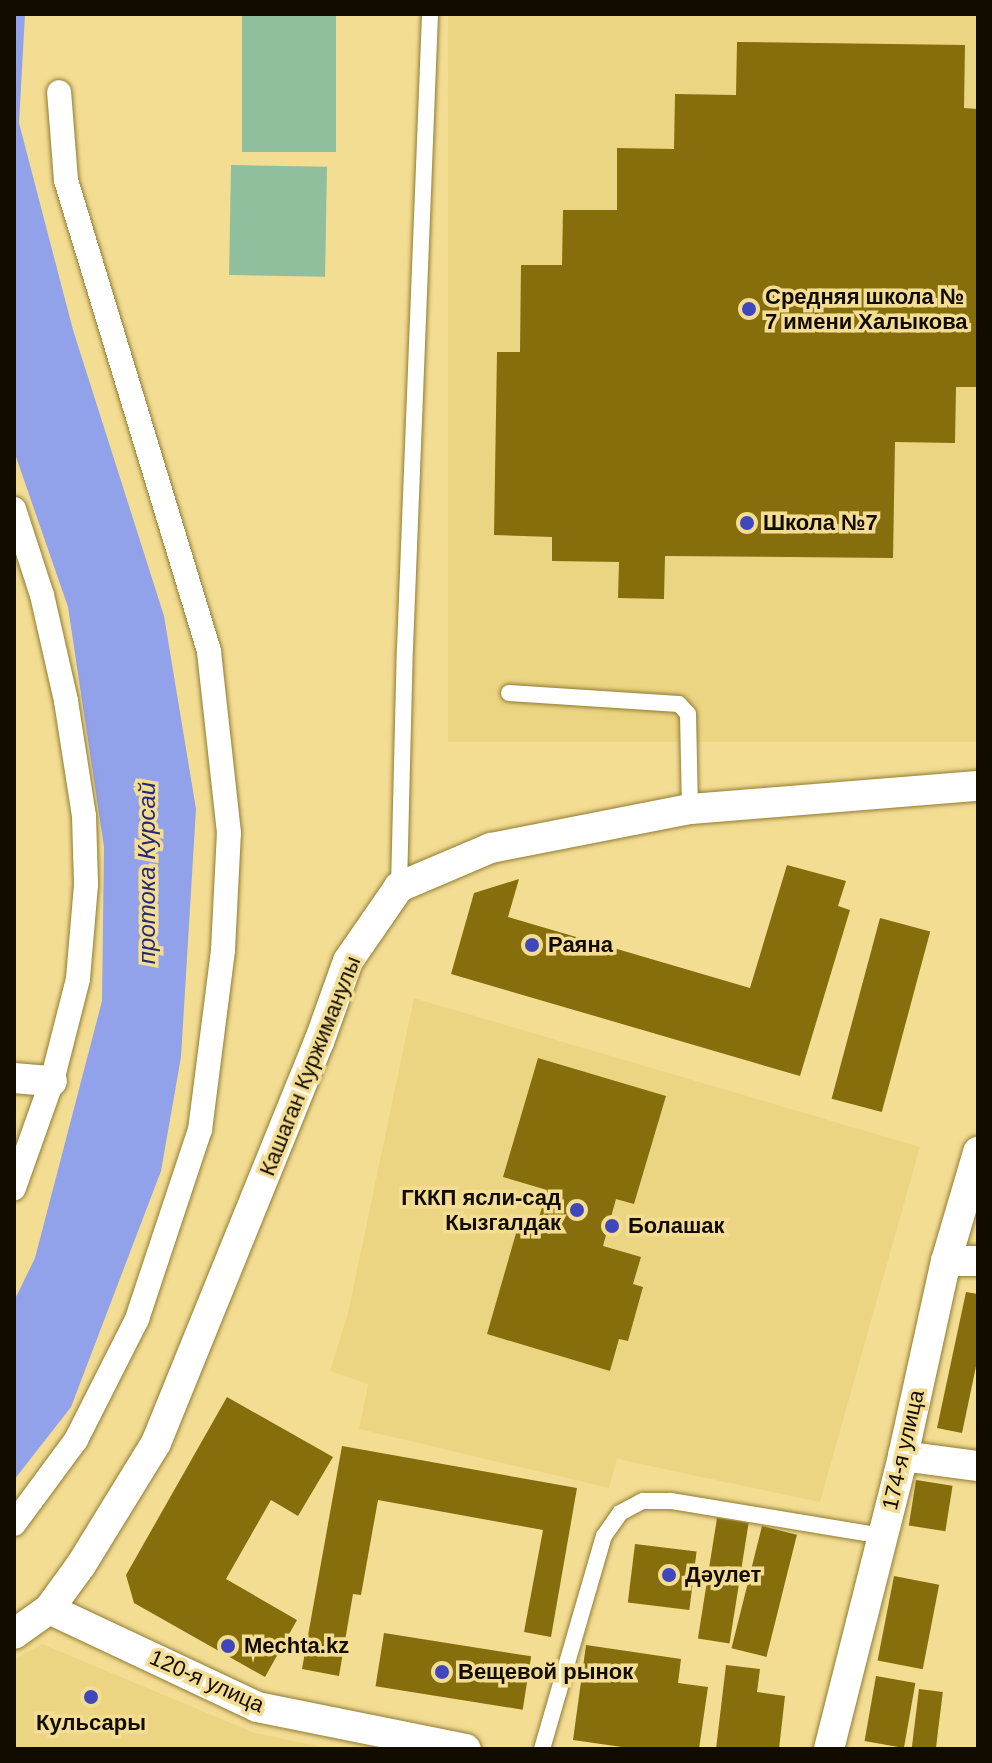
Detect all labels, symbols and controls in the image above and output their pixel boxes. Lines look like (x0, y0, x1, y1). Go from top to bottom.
place label: Средняя школа № 7 имени Халыкова (765, 283, 968, 334)
marker: Средняя школа № 7 имени Халыкова (740, 300, 758, 318)
place label: Школа №7 (763, 510, 878, 536)
marker: Школа №7 (738, 514, 756, 532)
water label: протока Курсай (133, 782, 161, 964)
place label: Раяна (548, 932, 613, 958)
marker: Раяна (523, 936, 541, 954)
street label: Кашаган Куржиманулы (254, 952, 366, 1180)
place label: ГККП ясли-сад Кызгалдак (401, 1184, 561, 1236)
marker: ГККП ясли-сад Кызгалдак (568, 1201, 586, 1219)
place label: Болашак (628, 1213, 724, 1239)
marker: Болашак (603, 1217, 621, 1235)
street label: 174-я улица (876, 1387, 930, 1513)
place label: Дәулет (685, 1562, 761, 1588)
marker: Дәулет (660, 1566, 678, 1584)
place label: Mechta.kz (244, 1633, 349, 1659)
marker: Mechta.kz (219, 1637, 237, 1655)
street label: 120-я улица (146, 1644, 268, 1718)
place label: Вещевой рынок (458, 1659, 633, 1685)
marker: Вещевой рынок (433, 1663, 451, 1681)
marker: Кульсары (82, 1688, 100, 1706)
place label: Кульсары (36, 1710, 146, 1736)

